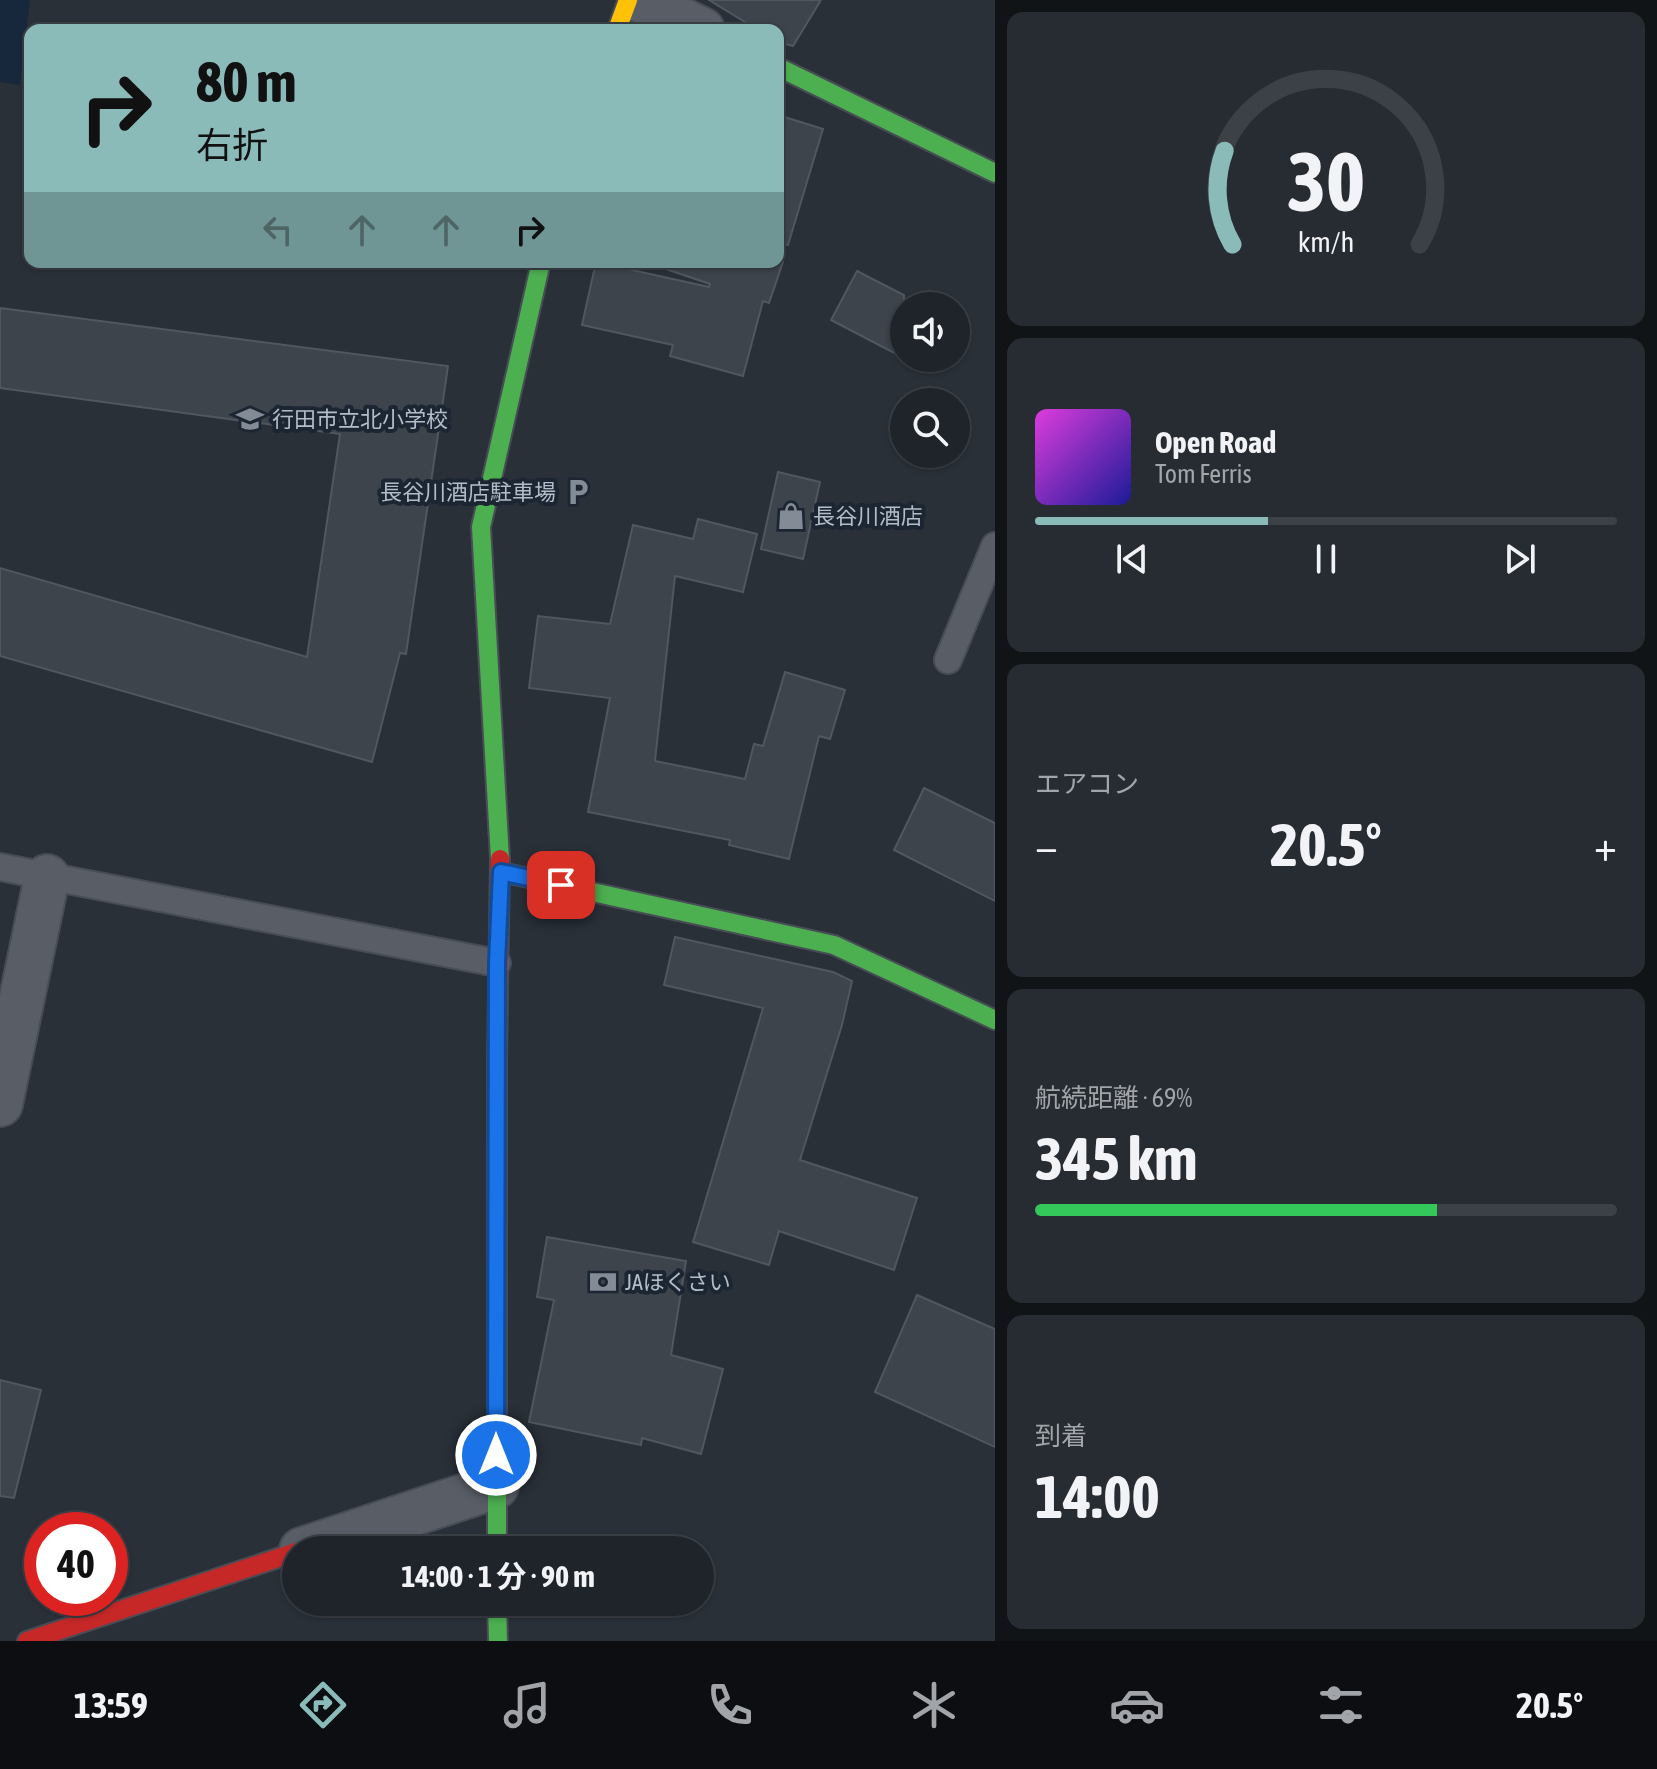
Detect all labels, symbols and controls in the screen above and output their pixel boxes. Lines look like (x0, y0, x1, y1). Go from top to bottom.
text: 80 m (196, 50, 297, 114)
icon: right (64, 56, 168, 160)
text: 右折 (196, 124, 268, 166)
text: 30 (1287, 132, 1365, 228)
icon: left (256, 208, 300, 252)
icon: ahead (340, 208, 384, 252)
icon: ahead (424, 208, 468, 252)
icon: right (508, 208, 552, 252)
text: km/h (1298, 225, 1354, 258)
map controls (890, 292, 970, 468)
button: sound (890, 292, 970, 372)
button: search (890, 388, 970, 468)
school or university icon: 行田市立北小学校 (235, 404, 265, 434)
place label: 行田市立北小学校 (272, 406, 448, 432)
text: Open Road (1155, 425, 1276, 459)
text: Tom Ferris (1155, 459, 1252, 489)
parking icon: 長谷川酒店駐車場 (563, 477, 593, 507)
place label: 長谷川酒店駐車場 (380, 479, 556, 505)
shop icon: 長谷川酒店 (776, 501, 806, 531)
place label: 長谷川酒店 (813, 503, 923, 529)
icon: previous (1110, 537, 1154, 581)
icon: pause (1304, 537, 1348, 581)
icon: next (1498, 537, 1542, 581)
text: エアコン (1035, 769, 1139, 799)
text: 20.5° (1270, 810, 1382, 879)
text: − (1035, 820, 1058, 870)
text: + (1594, 820, 1617, 870)
pin (527, 851, 595, 919)
icon: arrive (539, 863, 583, 907)
text: 航続距離 · 69% (1035, 1083, 1192, 1113)
text: 345 km (1035, 1124, 1197, 1193)
bank icon: JAほくさい (588, 1267, 618, 1297)
place label: JAほくさい (625, 1269, 731, 1295)
position arrow (454, 1413, 538, 1497)
text: 到着 (1035, 1421, 1087, 1451)
text: 14:00 (1035, 1462, 1160, 1531)
speed limit sign: 40 (24, 1512, 128, 1616)
text: 14:00 · 1 分 · 90 m (401, 1559, 595, 1593)
icon: directions (295, 1677, 351, 1733)
icon: music (499, 1677, 555, 1733)
icon: phone (702, 1677, 758, 1733)
icon: climate (906, 1677, 962, 1733)
icon: car (1109, 1677, 1165, 1733)
icon: filters (1313, 1677, 1369, 1733)
text: 13:59 (74, 1684, 148, 1726)
text: 20.5° (1516, 1684, 1583, 1726)

